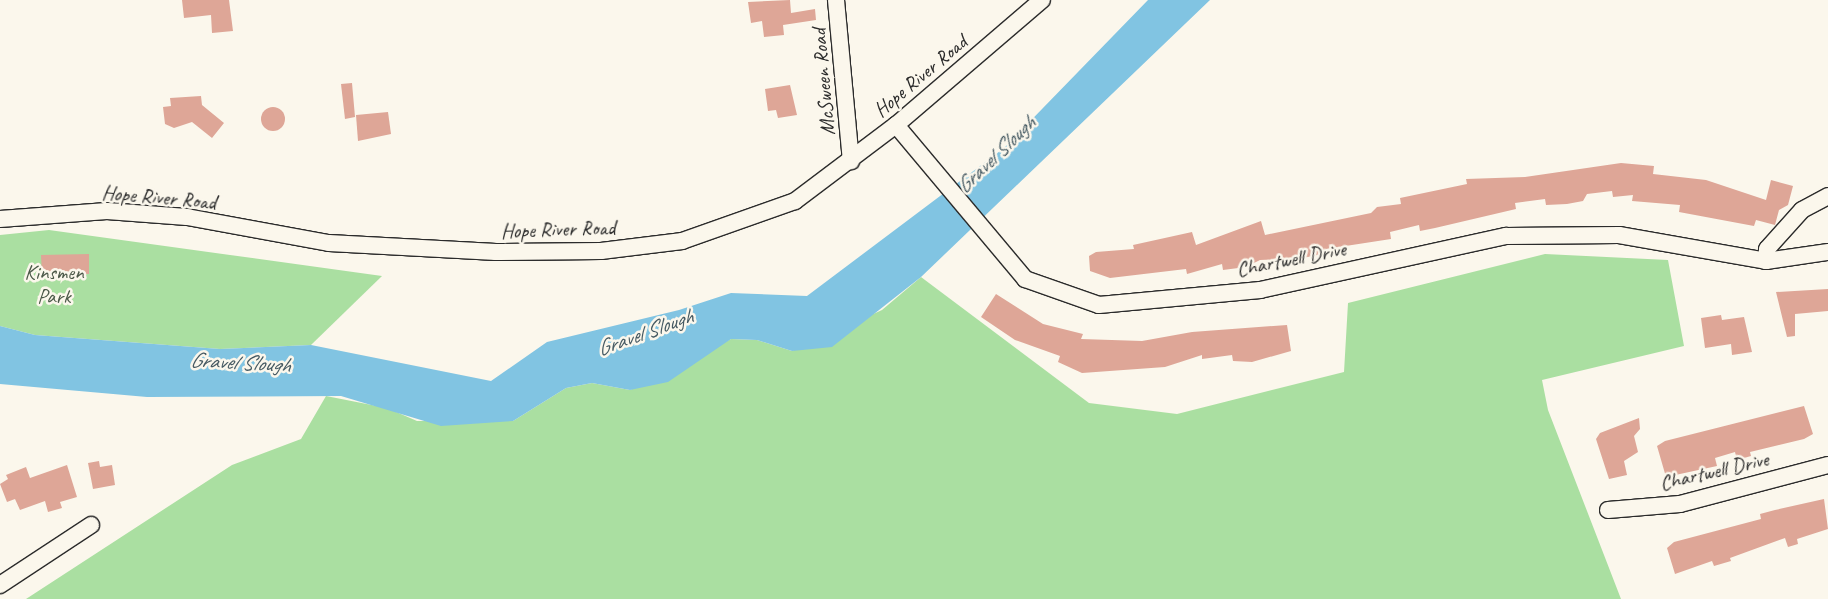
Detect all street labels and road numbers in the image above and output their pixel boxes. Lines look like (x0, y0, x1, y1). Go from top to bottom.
street label: McSween Road (806, 28, 840, 136)
street label: Hope River Road (867, 29, 973, 123)
street label: Hope River Road (100, 179, 218, 215)
street label: Hope River Road (500, 214, 616, 244)
street label: Chartwell Drive (1234, 236, 1348, 282)
street label: Chartwell Drive (1657, 446, 1771, 496)

